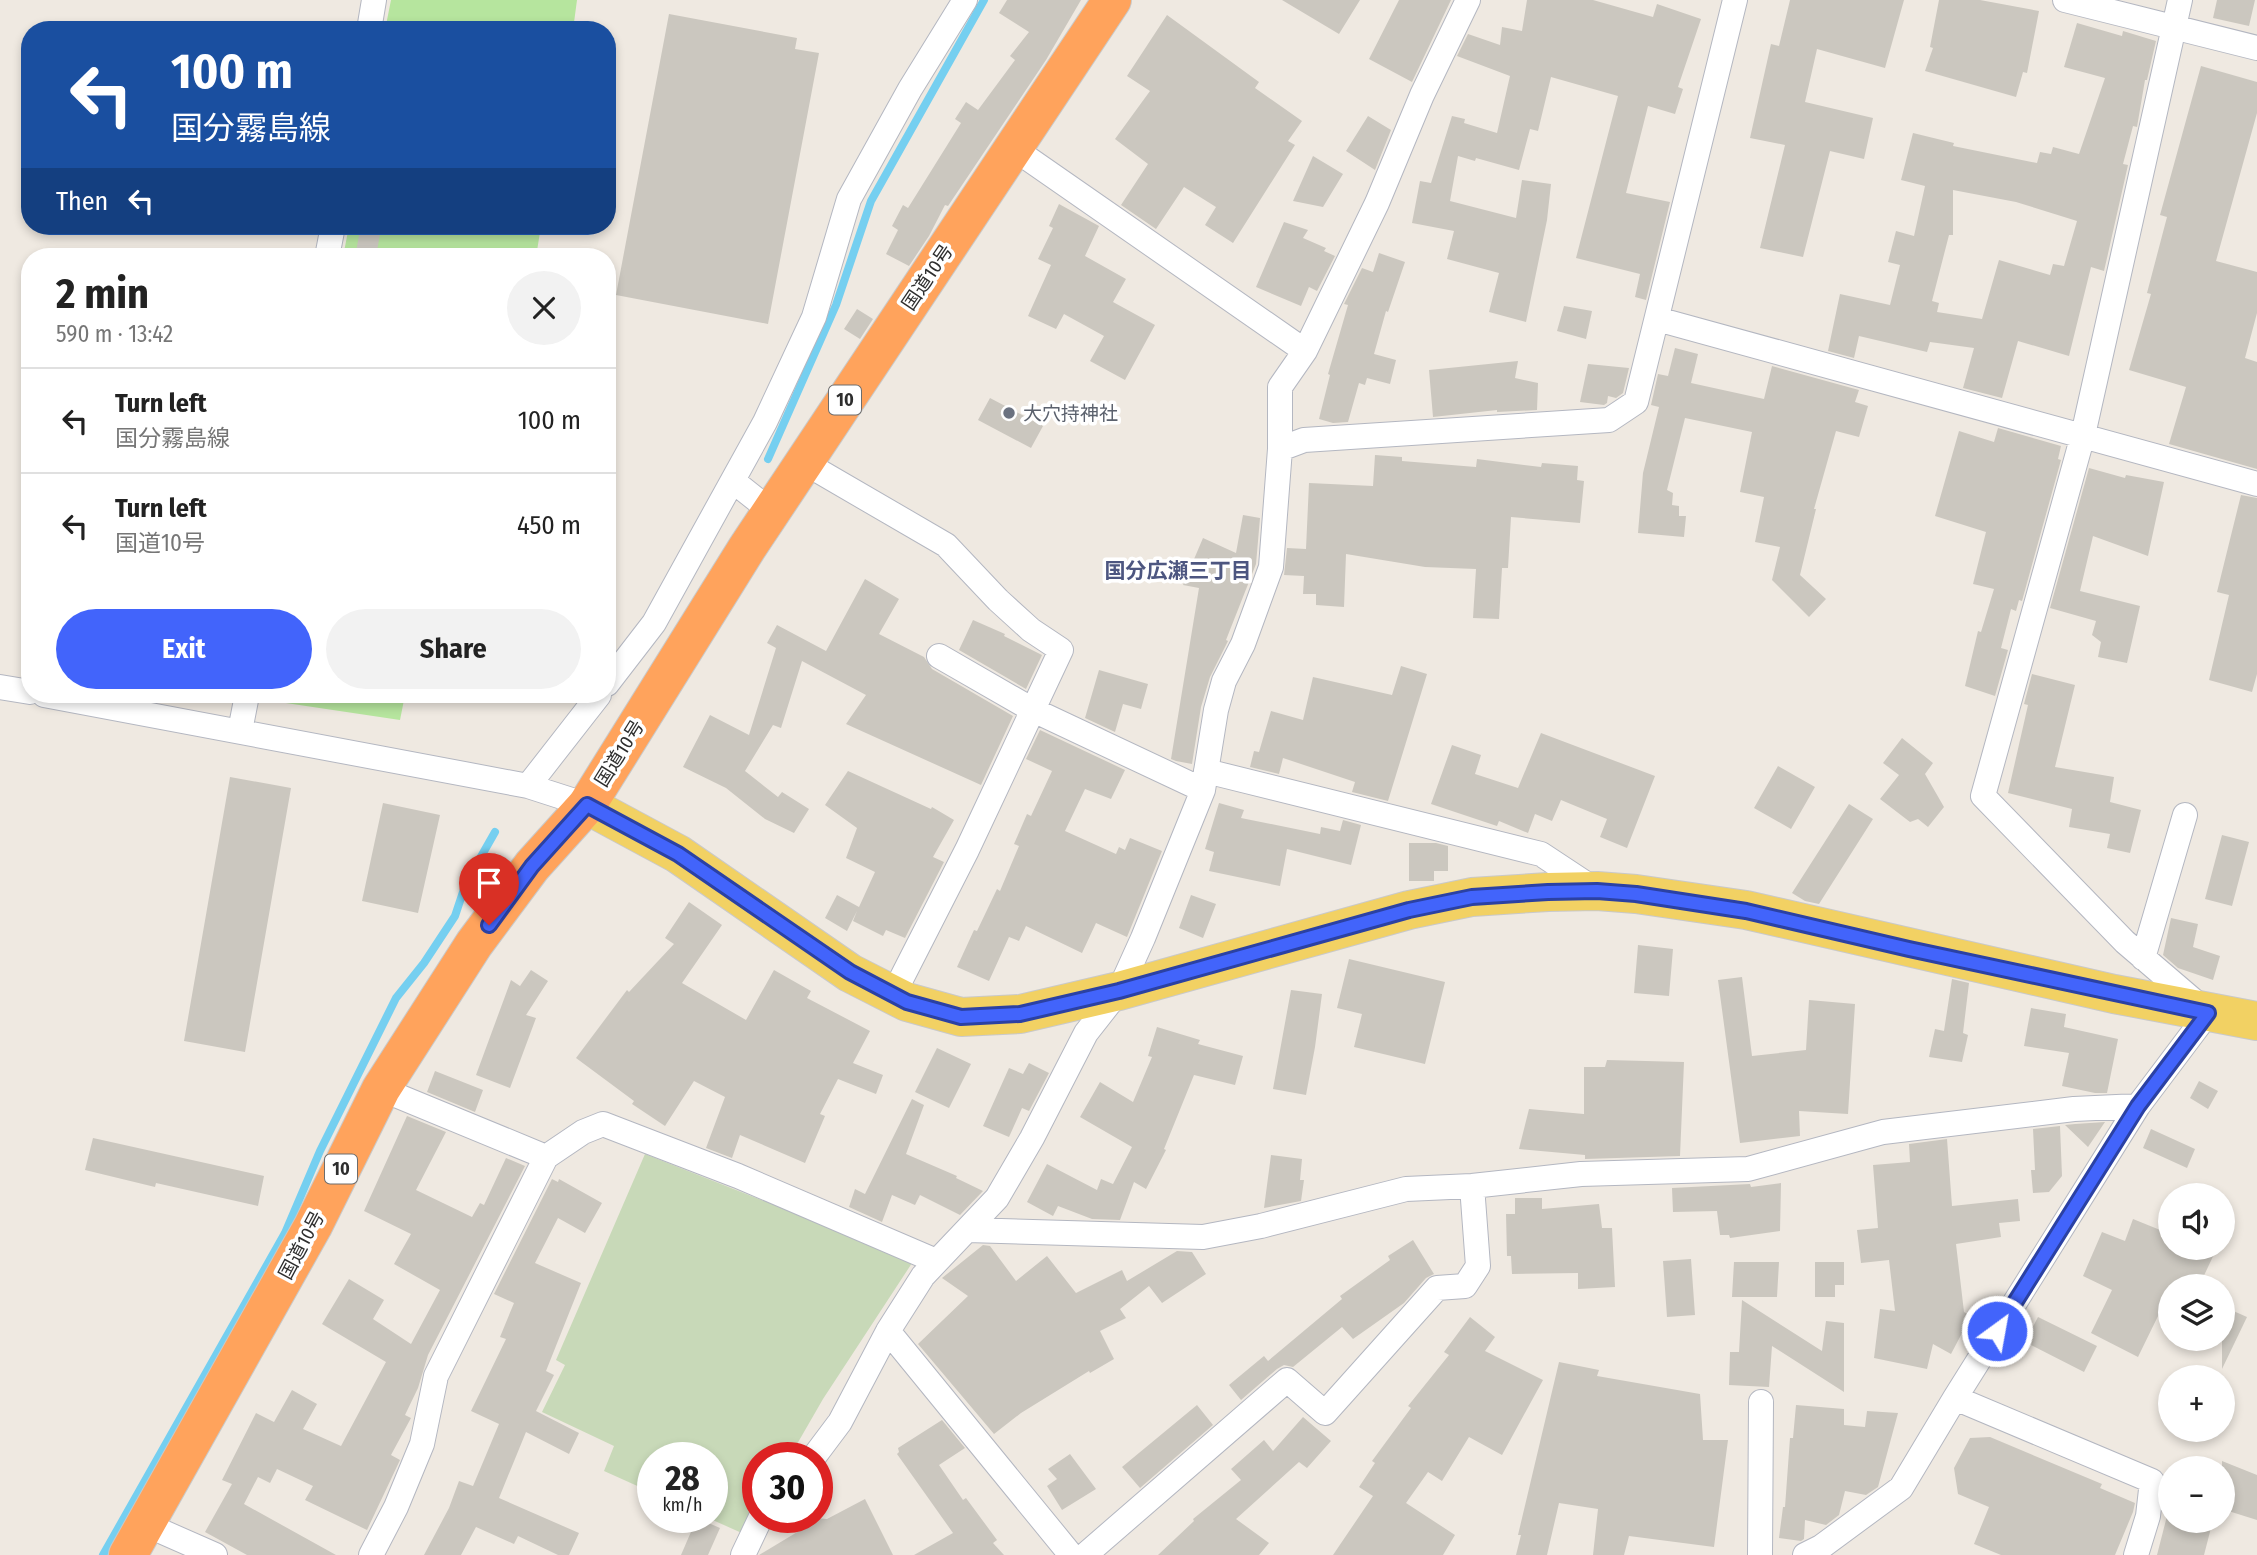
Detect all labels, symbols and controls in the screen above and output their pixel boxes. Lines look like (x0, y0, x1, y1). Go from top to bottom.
text: 100 m (171, 42, 293, 101)
icon: left (56, 49, 147, 140)
text: 国分霧島線 (171, 109, 331, 147)
icon: left (122, 182, 160, 220)
text: Then (56, 186, 108, 217)
street label: 国道10号 (897, 240, 958, 315)
text: 2 min (56, 269, 149, 319)
button: close (507, 271, 581, 345)
text: 590 m · 13:42 (56, 320, 173, 348)
road number: 10 (829, 386, 861, 414)
text: Turn left (115, 388, 207, 419)
icon: left (56, 402, 94, 440)
place label: 大穴持神社 (1023, 402, 1118, 425)
text: 100 m (518, 405, 581, 436)
marker: 大穴持神社 (1001, 405, 1017, 421)
text: 国分霧島線 (115, 424, 230, 452)
text: Turn left (115, 493, 207, 524)
icon: left (56, 507, 94, 545)
text: 450 m (517, 510, 581, 541)
text: 国道10号 (115, 529, 205, 557)
district label: 国分広瀬三丁目 (1105, 558, 1252, 584)
button: Exit (56, 609, 312, 689)
button: Share (326, 609, 581, 689)
street label: 国道10号 (590, 716, 649, 791)
pin (459, 853, 519, 925)
icon: arrive (470, 864, 508, 902)
road number: 10 (325, 1154, 357, 1184)
map controls (2158, 1183, 2235, 1533)
button: sound (2158, 1183, 2235, 1260)
street label: 国道10号 (274, 1207, 329, 1283)
button: layers (2158, 1274, 2235, 1351)
position arrow (1960, 1294, 2034, 1368)
button: + (2158, 1365, 2235, 1442)
speed limit sign: 30 (742, 1442, 833, 1533)
button: − (2158, 1456, 2235, 1533)
text: 28 (665, 1457, 700, 1499)
text: km/h (662, 1494, 703, 1516)

